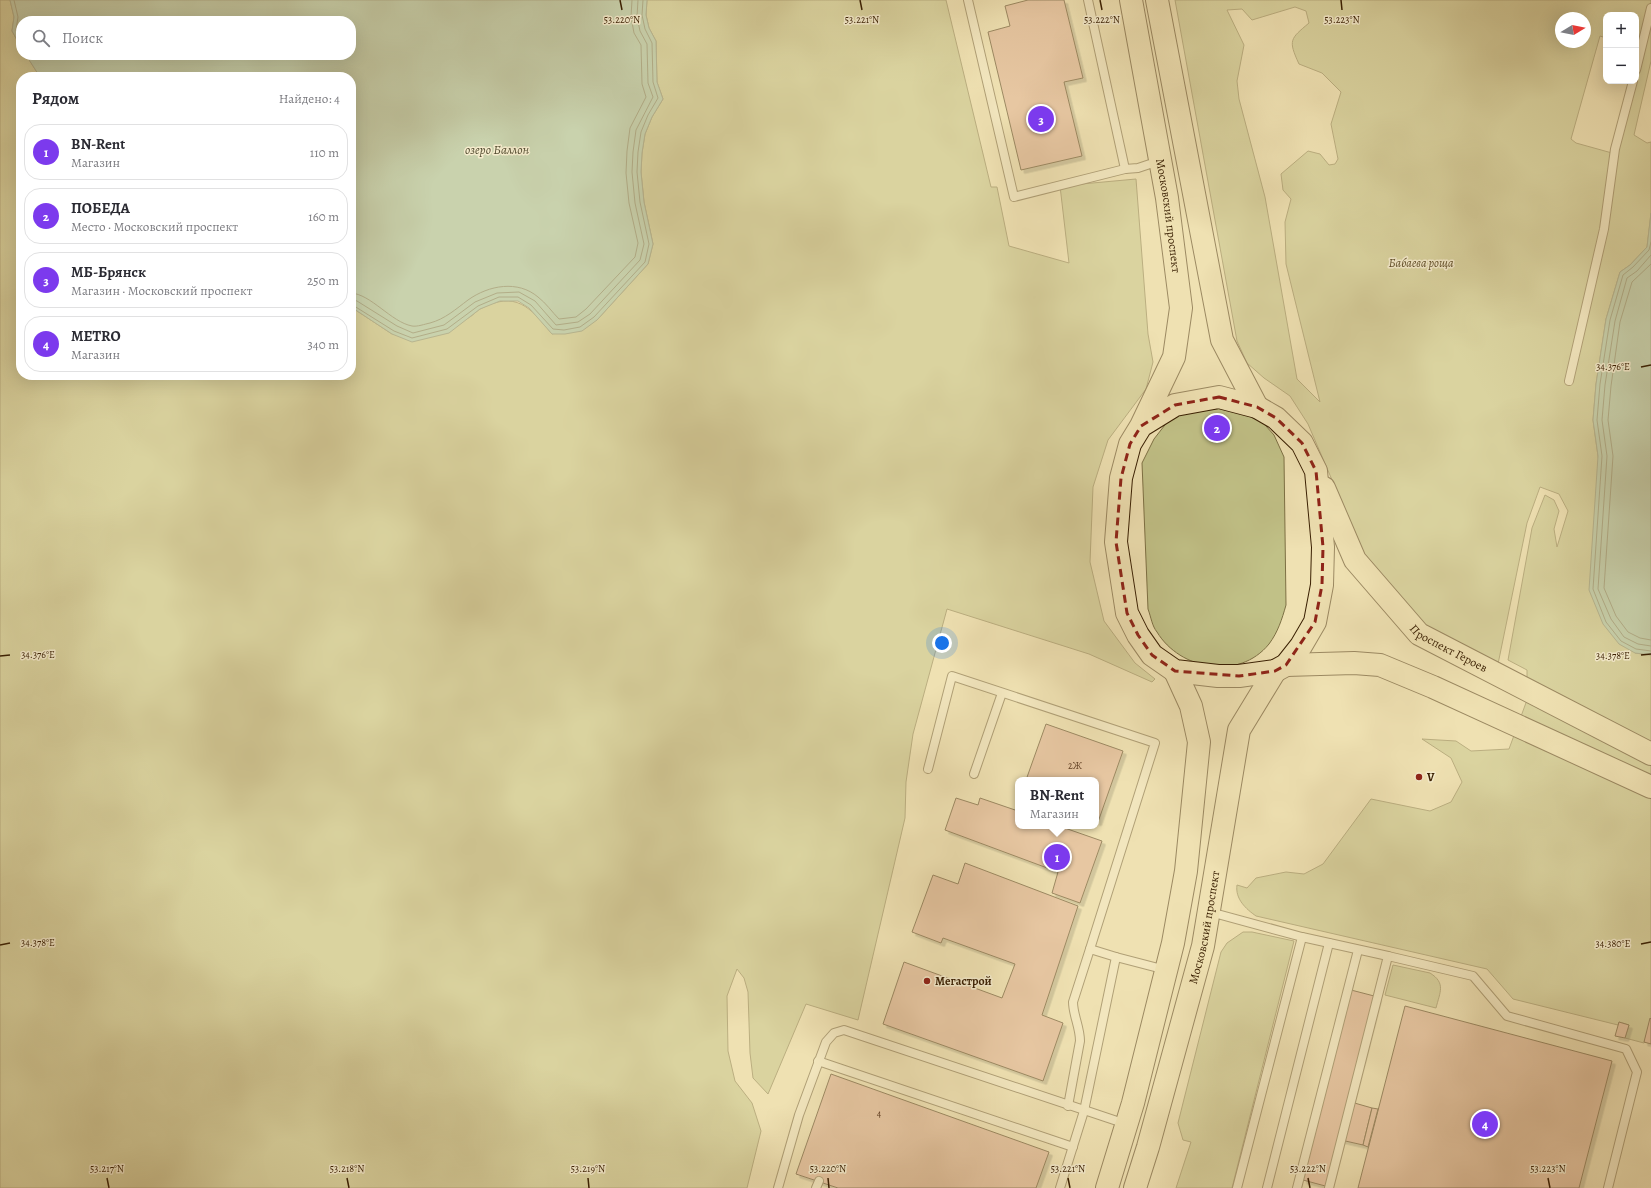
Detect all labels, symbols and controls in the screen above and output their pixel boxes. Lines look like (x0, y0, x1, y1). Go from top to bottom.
north arrow (1555, 12, 1591, 48)
map controls (1603, 12, 1639, 84)
button: + (1603, 12, 1639, 48)
text: 53.220°N (604, 13, 640, 26)
text: 53.221°N (845, 13, 879, 26)
text: 53.222°N (1084, 13, 1120, 26)
text: 53.223°N (1324, 13, 1360, 26)
search box (16, 16, 356, 60)
icon: search (30, 27, 52, 49)
text: Поиск (62, 28, 103, 48)
button: − (1603, 48, 1639, 84)
text: Рядом (32, 87, 79, 110)
text: Найдено: 4 (279, 90, 340, 107)
pin: 3 (1028, 104, 1054, 134)
text: BN-Rent (71, 134, 125, 154)
water label: озеро Баллон (465, 141, 529, 158)
text: 1 (44, 144, 48, 161)
text: 110 m (310, 144, 339, 161)
text: Магазин (71, 154, 120, 171)
street label: Московский проспект (1152, 157, 1185, 274)
text: ПОБЕДА (71, 198, 130, 218)
text: 2 (43, 208, 49, 225)
text: 160 m (308, 208, 339, 225)
text: Место · Московский проспект (71, 218, 238, 235)
park label: Бабаева роща (1388, 255, 1454, 271)
text: МБ-Брянск (71, 262, 146, 282)
text: 3 (43, 272, 49, 289)
text: 250 m (307, 272, 339, 289)
text: Магазин · Московский проспект (71, 282, 252, 299)
text: METRO (71, 326, 121, 346)
text: 4 (43, 336, 49, 353)
text: 340 m (307, 336, 339, 353)
text: Магазин (71, 346, 120, 363)
text: 34.376°E (1596, 360, 1630, 373)
pin: 2 (1204, 413, 1230, 443)
street label: Проспект Героев (1406, 621, 1490, 676)
your location (932, 633, 952, 653)
text: 34.376°E (21, 648, 55, 661)
text: 34.378°E (1596, 649, 1630, 662)
house number: 2Ж (1068, 759, 1083, 772)
place label: V (1426, 769, 1435, 785)
marker: V (1414, 772, 1424, 782)
popup (1015, 777, 1099, 829)
text: BN-Rent (1030, 785, 1084, 805)
text: Магазин (1030, 805, 1079, 822)
pin: 1 (1044, 842, 1070, 872)
street label: Московский проспект (1185, 869, 1224, 986)
text: 34.378°E (21, 936, 55, 949)
text: 34.380°E (1595, 937, 1631, 950)
place label: Мегастрой (935, 973, 992, 989)
marker: Мегастрой (922, 976, 932, 986)
house number: 4 (877, 1107, 882, 1120)
pin: 4 (1472, 1109, 1498, 1139)
text: 53.217°N (90, 1162, 124, 1175)
text: 53.218°N (330, 1162, 364, 1175)
text: 53.219°N (571, 1162, 605, 1175)
text: 53.220°N (810, 1162, 846, 1175)
text: 53.221°N (1051, 1162, 1085, 1175)
text: 53.222°N (1290, 1162, 1326, 1175)
text: 53.223°N (1530, 1162, 1566, 1175)

